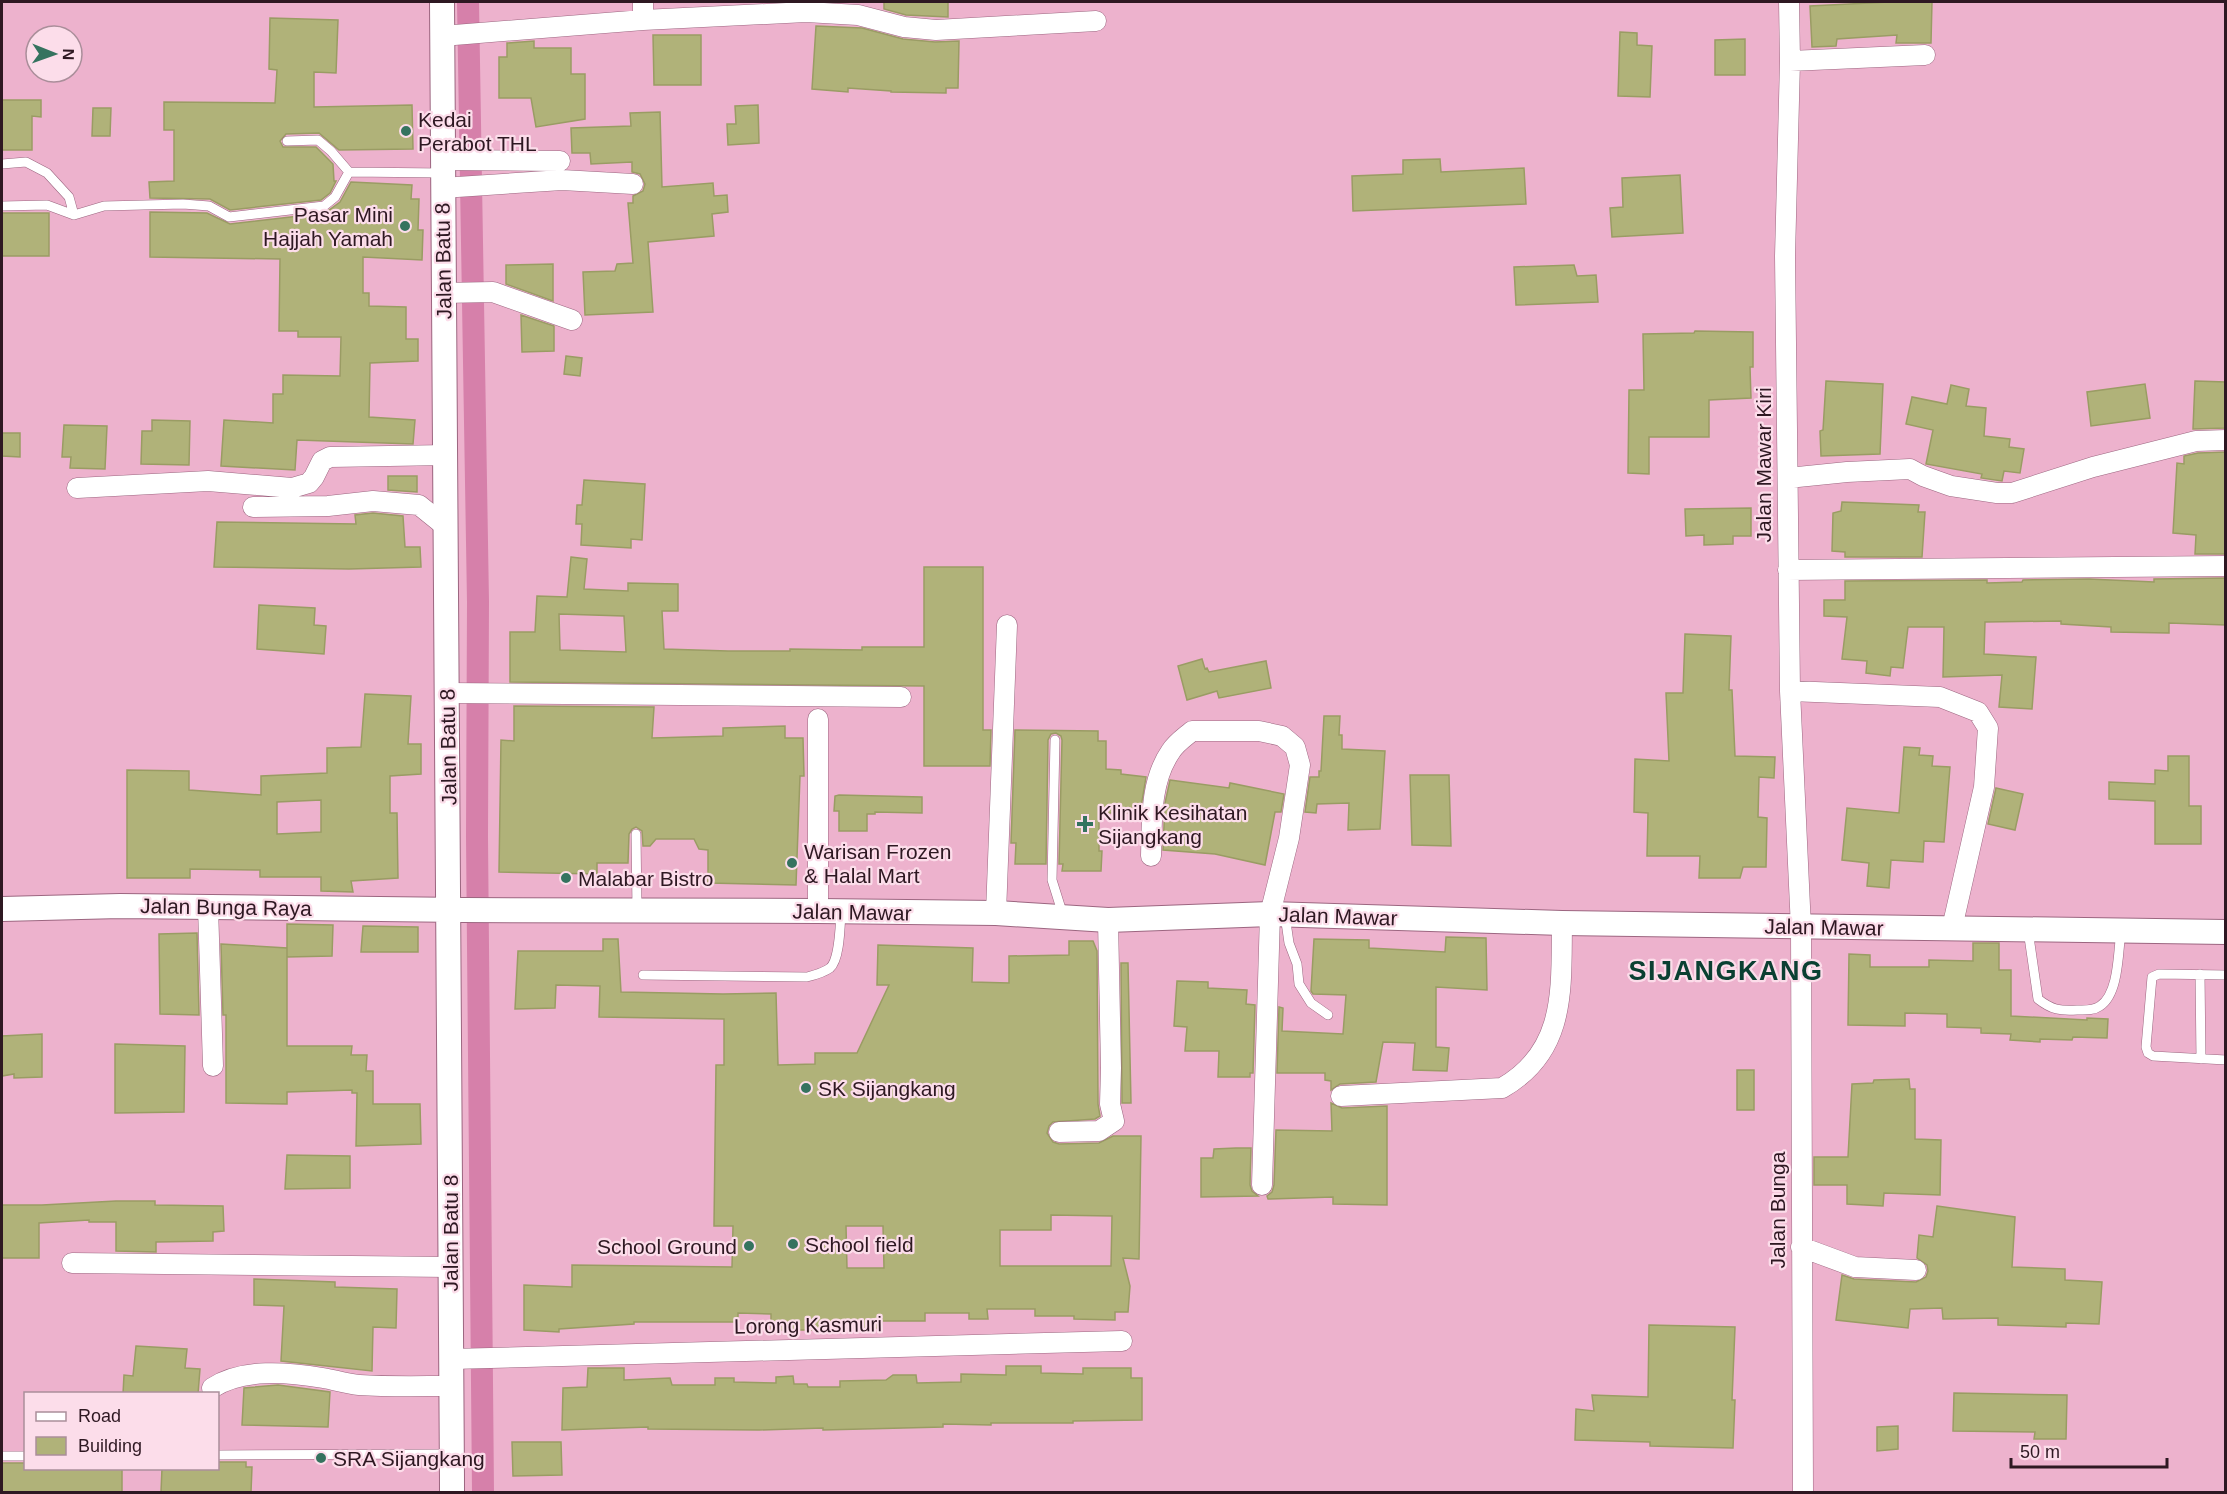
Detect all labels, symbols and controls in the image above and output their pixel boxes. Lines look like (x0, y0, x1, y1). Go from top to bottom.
north arrow (24, 24, 84, 84)
text: N (60, 48, 77, 60)
place label: Kedai Perabot THL (418, 108, 537, 155)
marker: Kedai Perabot THL (399, 124, 413, 138)
street label: Jalan Batu 8 (430, 202, 456, 320)
place label: Pasar Mini Hajjah Yamah (263, 203, 393, 250)
marker: Pasar Mini Hajjah Yamah (398, 219, 412, 233)
street label: Jalan Mawar Kiri (1752, 387, 1775, 543)
street label: Jalan Batu 8 (435, 688, 461, 806)
place label: Klinik Kesihatan Sijangkang (1098, 801, 1247, 848)
marker: Klinik Kesihatan Sijangkang (1076, 815, 1094, 833)
place label: Warisan Frozen & Halal Mart (804, 840, 951, 887)
marker: Warisan Frozen & Halal Mart (785, 856, 799, 870)
place label: Malabar Bistro (578, 867, 713, 890)
marker: Malabar Bistro (559, 871, 573, 885)
street label: Jalan Bunga Raya (140, 894, 312, 920)
street label: Jalan Mawar (792, 899, 912, 925)
street label: Jalan Mawar (1278, 902, 1398, 930)
street label: Jalan Mawar (1764, 914, 1884, 940)
district label: SIJANGKANG (1628, 956, 1824, 986)
place label: SK Sijangkang (818, 1077, 956, 1100)
marker: SK Sijangkang (799, 1081, 813, 1095)
street label: Jalan Bunga (1766, 1151, 1789, 1268)
street label: Jalan Batu 8 (439, 1175, 462, 1291)
place label: School field (805, 1233, 914, 1256)
place label: School Ground (597, 1235, 737, 1258)
marker: School field (786, 1237, 800, 1251)
marker: School Ground (742, 1239, 756, 1253)
street label: Lorong Kasmuri (734, 1312, 882, 1338)
legend (24, 1392, 219, 1470)
text: Road (78, 1406, 121, 1426)
scale bar (2011, 1431, 2167, 1469)
text: Building (78, 1436, 142, 1456)
text: 50 m (2020, 1442, 2060, 1462)
place label: SRA Sijangkang (333, 1447, 485, 1470)
marker: SRA Sijangkang (314, 1451, 328, 1465)

